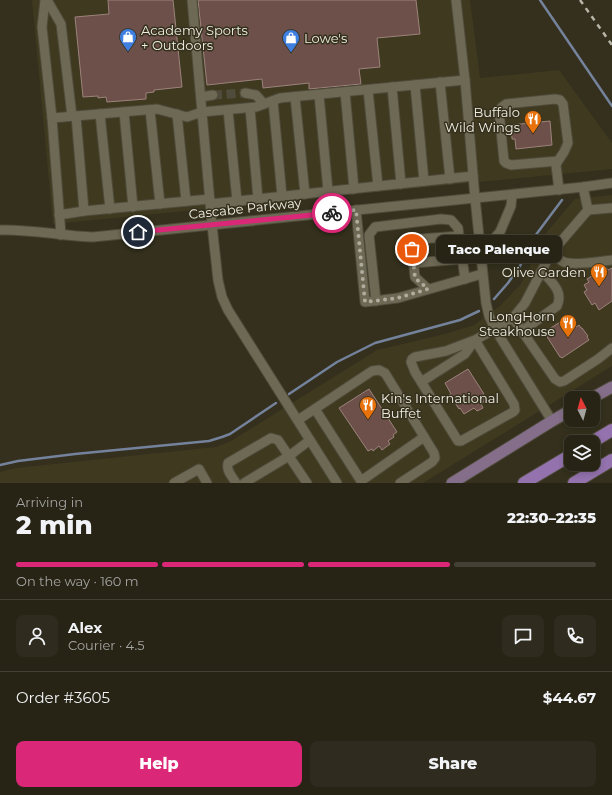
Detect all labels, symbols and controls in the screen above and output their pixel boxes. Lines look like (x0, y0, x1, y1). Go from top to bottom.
place label: Academy Sports + Outdoors (141, 22, 248, 53)
shop icon: Academy Sports + Outdoors (118, 27, 138, 52)
shop icon: Lowe's (281, 28, 301, 53)
place label: Lowe's (304, 30, 347, 46)
place label: Buffalo Wild Wings (445, 104, 520, 135)
restaurant icon: Buffalo Wild Wings (523, 109, 543, 134)
courier (312, 193, 352, 233)
street label: Cascabe Parkway (188, 194, 303, 222)
icon: bike (321, 202, 343, 224)
pin (121, 215, 155, 249)
icon: home (127, 221, 149, 243)
pin (395, 232, 429, 266)
callout: Taco Palenque (436, 235, 562, 263)
icon: bag (401, 238, 423, 260)
text: Taco Palenque (448, 241, 550, 257)
restaurant icon: Olive Garden (589, 262, 609, 287)
place label: Olive Garden (502, 264, 586, 280)
place label: LongHorn Steakhouse (479, 308, 555, 339)
restaurant icon: LongHorn Steakhouse (558, 313, 578, 338)
place label: Kin's International Buffet (381, 390, 499, 421)
north arrow (564, 391, 600, 427)
map controls (564, 391, 600, 471)
restaurant icon: Kin's International Buffet (358, 395, 378, 420)
button: layers (564, 435, 600, 471)
text: Arriving in (16, 494, 83, 510)
text: 22:30–22:35 (507, 508, 596, 527)
text: 2 min (16, 509, 93, 541)
text: On the way · 160 m (16, 573, 139, 589)
button: person (16, 615, 58, 657)
button: chat (502, 615, 544, 657)
button: phone (554, 615, 596, 657)
text: Alex (68, 618, 102, 637)
text: Courier · 4.5 (68, 637, 145, 653)
text: Order #3605 (16, 688, 110, 707)
text: $44.67 (543, 688, 596, 707)
button: Help (16, 741, 302, 787)
button: Share (310, 741, 596, 787)

